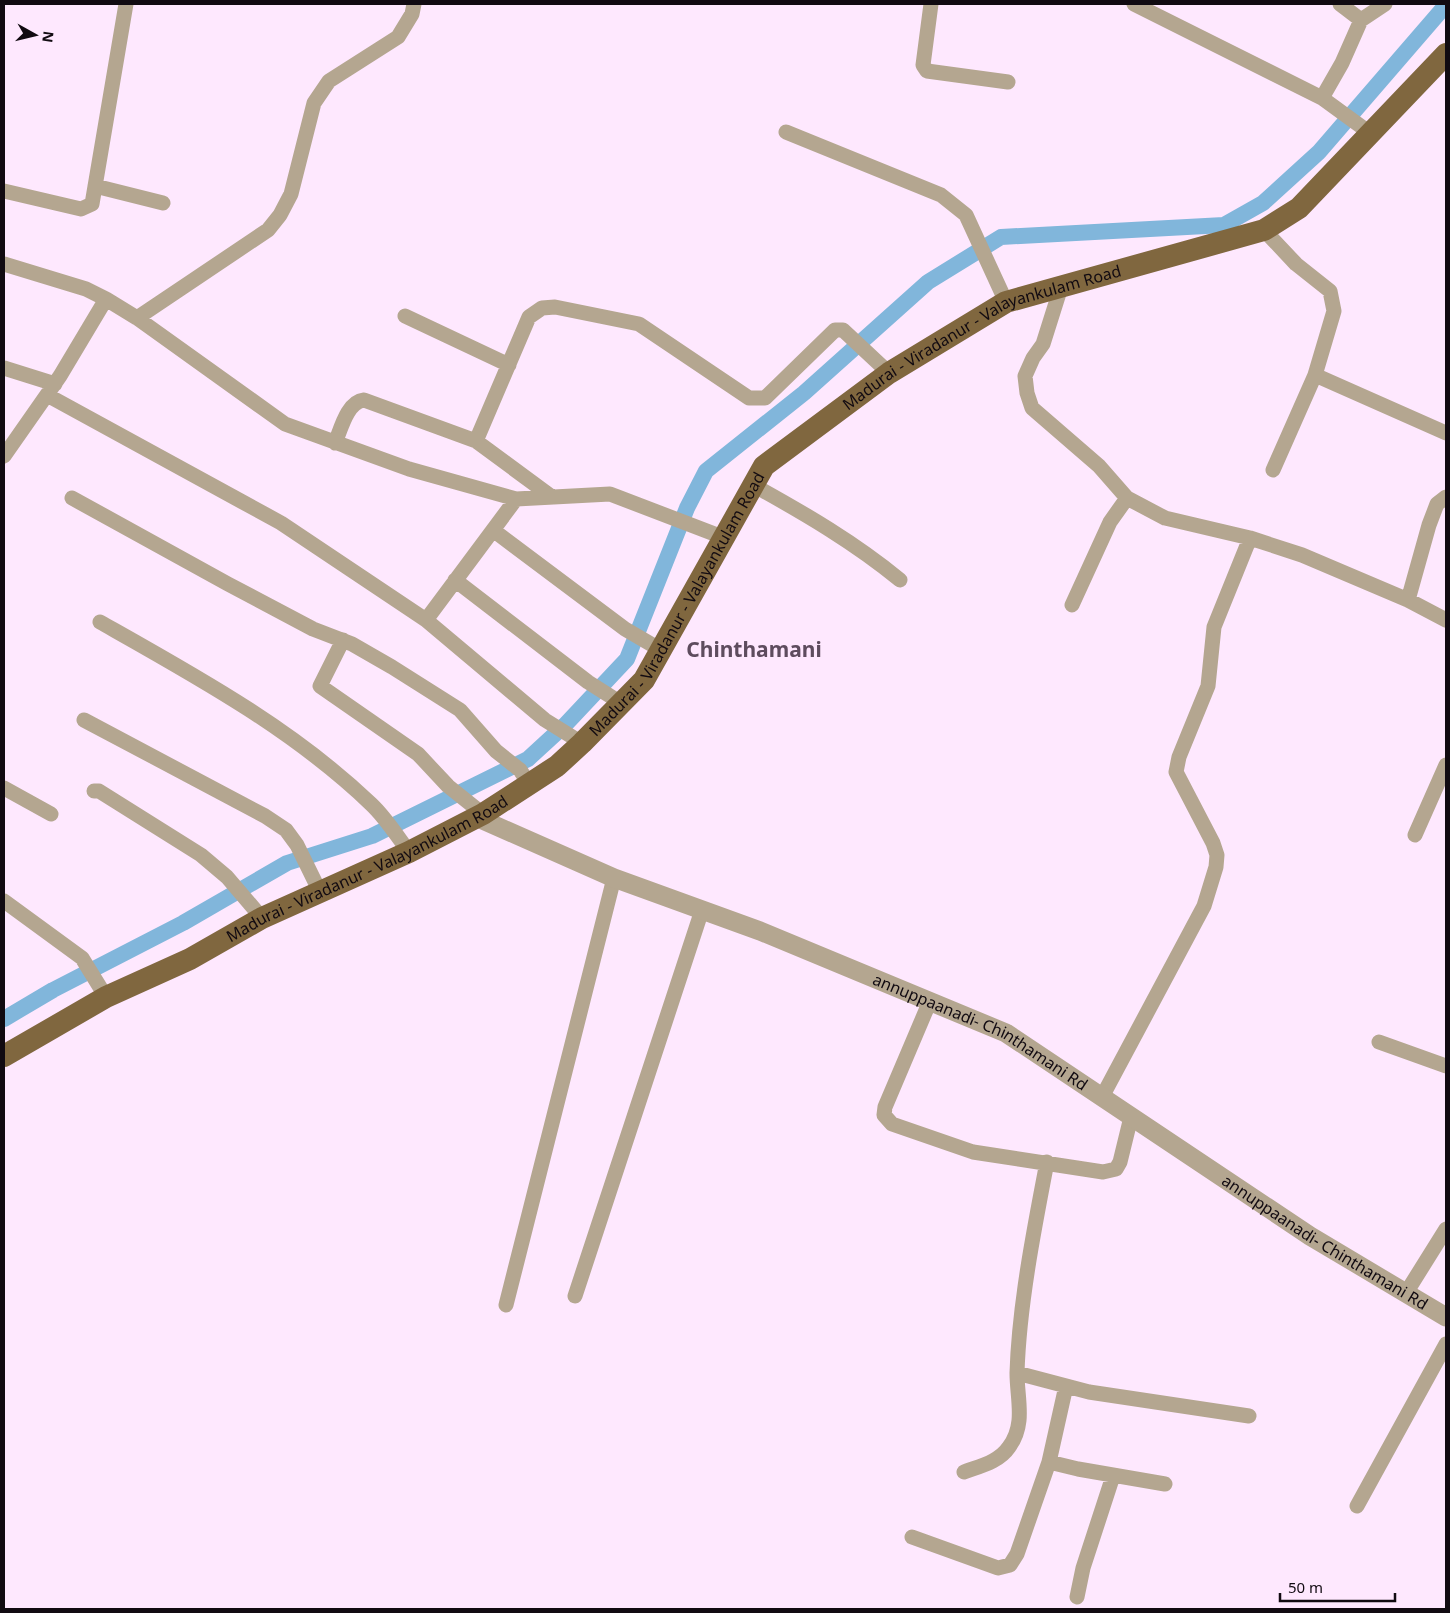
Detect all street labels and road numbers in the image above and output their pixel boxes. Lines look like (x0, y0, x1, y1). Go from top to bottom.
street label: Madurai - Viradanur - Valayankulam Road (838, 259, 1124, 415)
street label: Madurai - Viradanur - Valayankulam Road (584, 468, 770, 741)
street label: Madurai - Viradanur - Valayankulam Road (222, 790, 512, 947)
street label: annuppaanadi- Chinthamani Rd (870, 968, 1092, 1095)
street label: annuppaanadi- Chinthamani Rd (1218, 1169, 1432, 1315)

